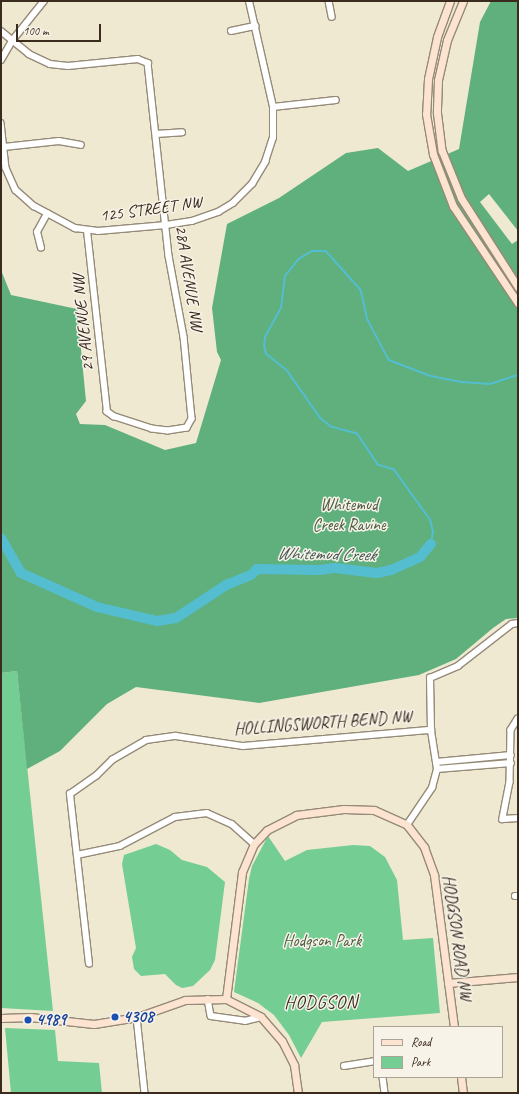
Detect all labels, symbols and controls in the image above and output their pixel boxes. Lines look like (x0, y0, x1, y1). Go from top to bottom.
scale bar (18, 16, 103, 42)
text: 100 m (23, 23, 49, 39)
street label: 125 STREET NW (98, 192, 204, 226)
street label: 28A AVENUE NW (171, 224, 207, 332)
street label: 29 AVENUE NW (68, 273, 98, 373)
park label: Whitemud Creek Ravine (312, 495, 386, 535)
water label: Whitemud Creek (277, 542, 375, 566)
street label: HOLLINGSWORTH BEND NW (233, 707, 413, 739)
street label: HODGSON ROAD NW (438, 873, 476, 1003)
park label: Hodgson Park (283, 931, 361, 951)
district label: HODGSON (284, 991, 358, 1013)
place label: 4308 (123, 1007, 154, 1027)
place label: 4989 (36, 1010, 66, 1030)
marker: 4308 (110, 1012, 120, 1022)
marker: 4989 (23, 1015, 33, 1025)
legend (373, 1026, 503, 1078)
text: Road (411, 1034, 431, 1050)
text: Park (411, 1054, 430, 1070)

